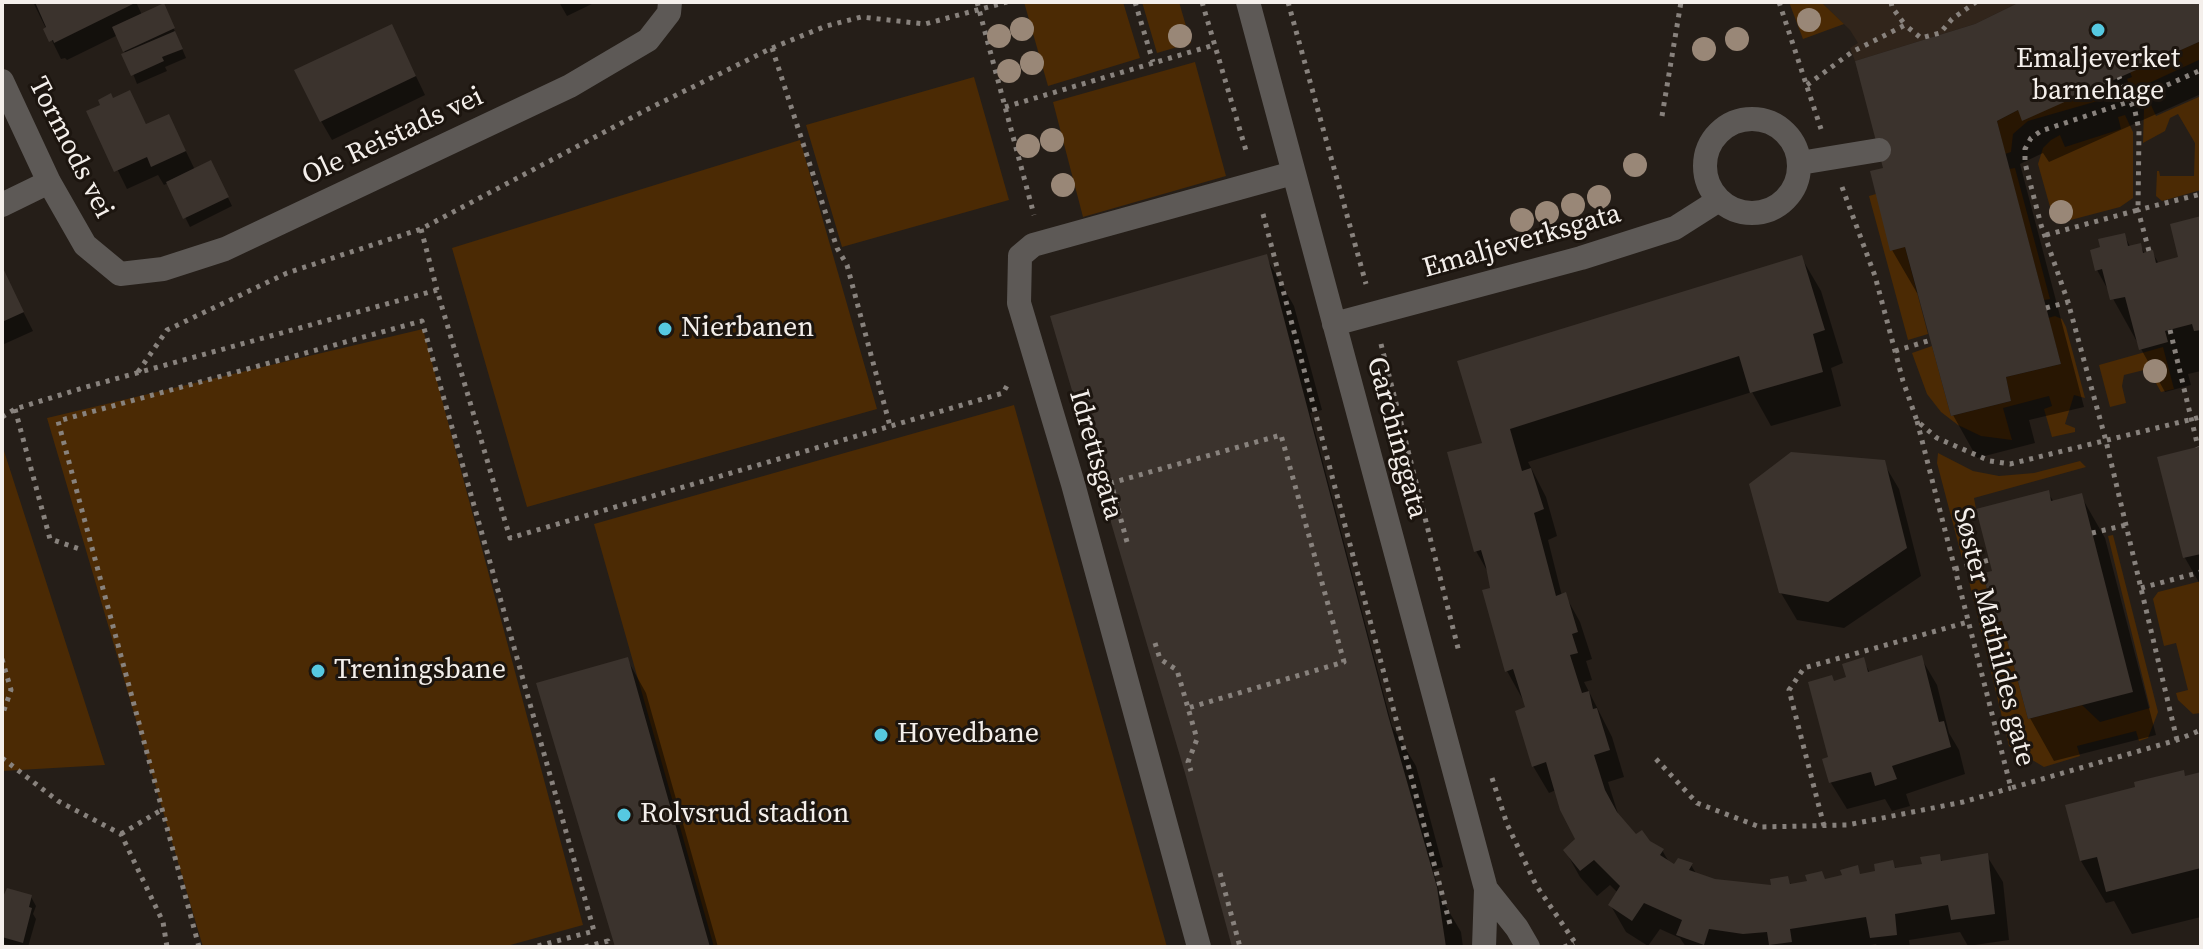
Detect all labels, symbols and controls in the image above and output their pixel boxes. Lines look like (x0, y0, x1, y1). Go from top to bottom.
marker: Emaljeverket barnehage (2089, 21, 2107, 39)
place label: Emaljeverket barnehage (2016, 43, 2180, 109)
street label: Tormods vei (20, 72, 120, 224)
street label: Ole Reistads vei (297, 80, 489, 194)
street label: Emaljeverksgata (1419, 198, 1625, 286)
place label: Nierbanen (681, 312, 814, 346)
marker: Nierbanen (656, 320, 674, 338)
street label: Garchinggata (1358, 353, 1434, 523)
street label: Idrettsgata (1060, 386, 1130, 524)
street label: Søster Mathildes gate (1945, 504, 2041, 770)
place label: Treningsbane (334, 654, 506, 688)
marker: Treningsbane (309, 662, 327, 680)
place label: Hovedbane (897, 718, 1039, 752)
marker: Hovedbane (872, 726, 890, 744)
place label: Rolvsrud stadion (640, 798, 849, 832)
marker: Rolvsrud stadion (615, 806, 633, 824)

